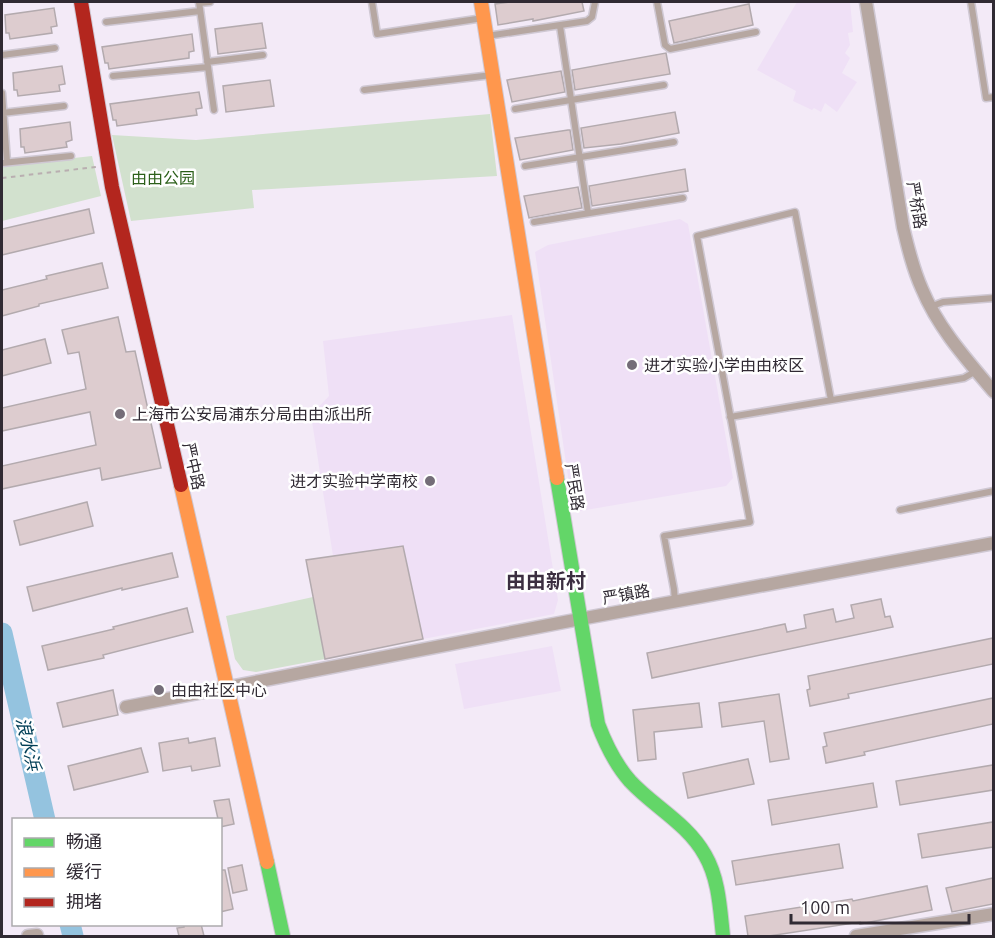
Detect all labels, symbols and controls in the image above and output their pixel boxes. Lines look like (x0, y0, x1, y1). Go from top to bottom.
park label: 由由公园 (131, 169, 195, 187)
street label: 严桥路 (904, 180, 930, 230)
place label: 进才实验小学由由校区 (644, 356, 804, 374)
marker: 进才实验小学由由校区 (625, 358, 639, 372)
place label: 上海市公安局浦东分局由由派出所 (132, 405, 372, 423)
marker: 上海市公安局浦东分局由由派出所 (113, 407, 127, 421)
street label: 严中路 (180, 441, 208, 491)
street label: 严民路 (562, 462, 588, 512)
place label: 进才实验中学南校 (290, 472, 418, 490)
marker: 进才实验中学南校 (423, 474, 437, 488)
district label: 由由新村 (506, 569, 586, 592)
street label: 严镇路 (601, 581, 651, 607)
place label: 由由社区中心 (171, 681, 267, 699)
marker: 由由社区中心 (152, 683, 166, 697)
water label: 浪水浜 (13, 715, 45, 774)
legend (12, 818, 222, 926)
text: 畅通 (66, 831, 102, 851)
text: 缓行 (66, 861, 102, 881)
scale bar (791, 887, 970, 925)
text: 拥堵 (66, 891, 102, 911)
text: 100 m (800, 897, 850, 917)

